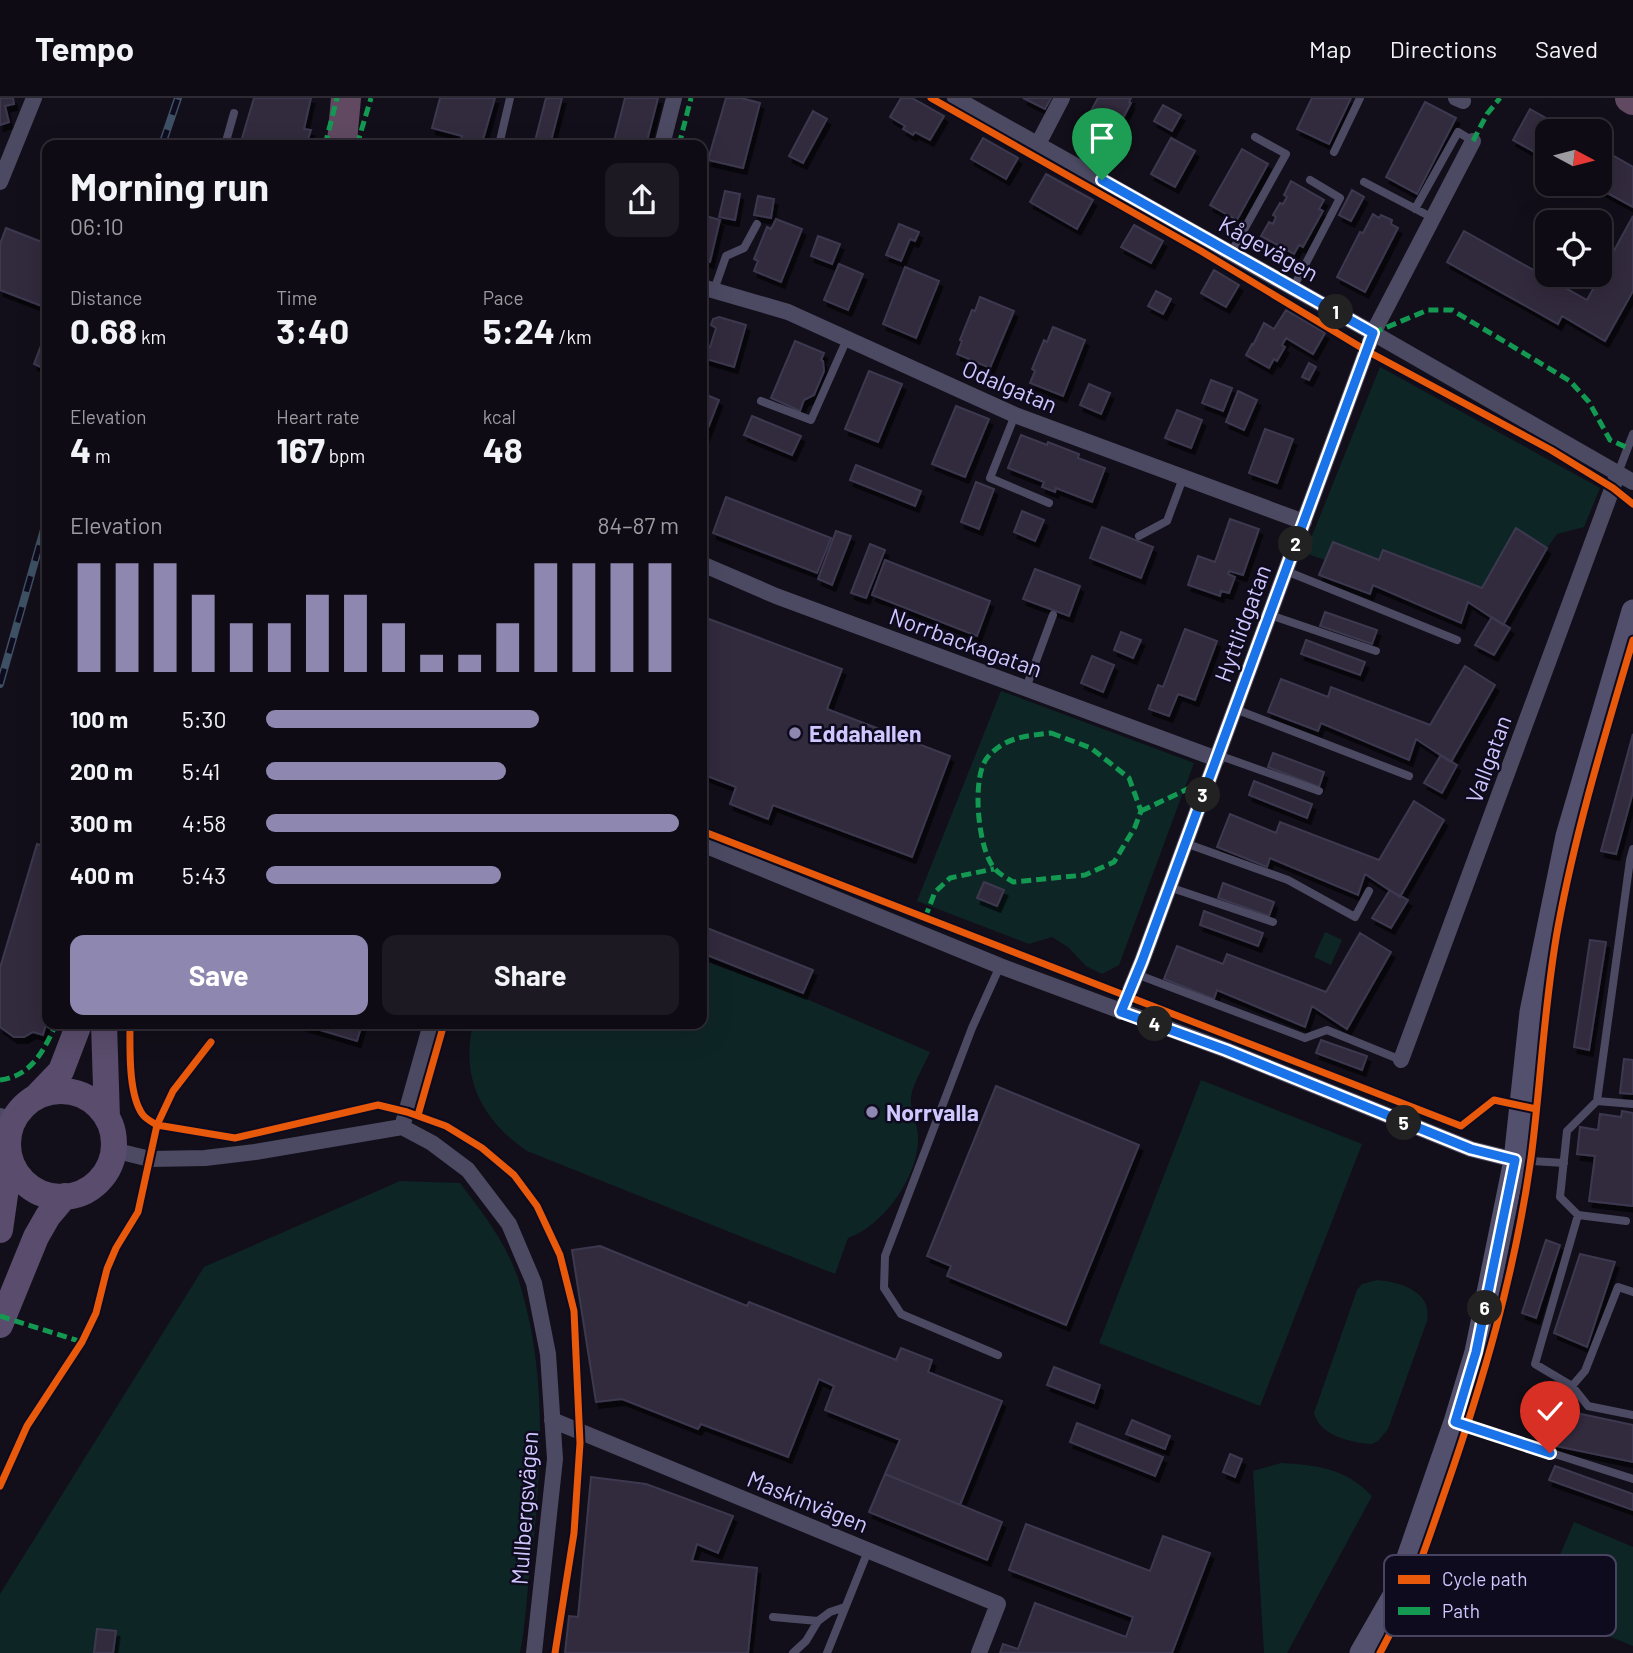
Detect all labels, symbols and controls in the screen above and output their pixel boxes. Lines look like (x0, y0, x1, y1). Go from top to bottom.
text: Tempo (35, 28, 134, 68)
text: Map (1309, 34, 1352, 63)
text: Directions (1390, 34, 1497, 63)
text: Saved (1535, 34, 1598, 63)
pin (1072, 108, 1132, 180)
icon: arrive (1083, 119, 1121, 157)
north arrow (1535, 119, 1612, 196)
map controls (1535, 119, 1612, 287)
text: Morning run (70, 163, 269, 209)
button: share (605, 163, 679, 237)
street label: Kågevägen (1214, 209, 1324, 287)
button: locate (1535, 210, 1612, 287)
text: 06:10 (70, 212, 124, 240)
text: Distance (70, 286, 142, 309)
text: Time (276, 286, 317, 309)
text: Pace (483, 286, 524, 309)
pin: 1 (1318, 294, 1354, 330)
text: 1 (1332, 300, 1339, 323)
text: 0.68 (70, 309, 137, 351)
text: 3:40 (276, 309, 349, 351)
text: 5:24 (483, 309, 555, 351)
text: km (137, 325, 166, 348)
text: /km (555, 325, 592, 348)
street label: Odalgatan (958, 354, 1062, 418)
text: Elevation (70, 405, 147, 428)
text: Heart rate (276, 405, 360, 428)
text: kcal (483, 405, 516, 428)
text: 4 (70, 428, 91, 470)
text: 167 (276, 428, 325, 470)
text: 48 (483, 428, 523, 470)
text: m (91, 444, 111, 467)
text: bpm (325, 444, 365, 467)
text: Elevation (70, 511, 163, 539)
text: 84–87 m (598, 511, 679, 539)
pin: 2 (1278, 526, 1314, 562)
text: 2 (1290, 532, 1301, 555)
street label: Hyttlidgatan (1208, 561, 1276, 685)
street label: Norrbackagatan (886, 601, 1046, 683)
text: 100 m (70, 705, 128, 733)
text: 5:30 (182, 705, 226, 733)
street label: Vallgatan (1459, 711, 1517, 807)
place label: Eddahallen (809, 719, 922, 747)
marker: Eddahallen (787, 725, 803, 741)
text: 200 m (70, 757, 133, 785)
text: 5:41 (182, 757, 220, 785)
pin: 3 (1186, 778, 1220, 812)
text: 3 (1197, 783, 1208, 806)
text: 300 m (70, 809, 132, 837)
text: 4:58 (182, 809, 226, 837)
text: 400 m (70, 861, 134, 889)
text: 5:43 (182, 861, 226, 889)
button: Save (70, 935, 368, 1015)
button: Share (382, 935, 679, 1015)
pin: 4 (1138, 1006, 1172, 1042)
text: 4 (1149, 1012, 1160, 1035)
place label: Norrvalla (886, 1098, 979, 1126)
marker: Norrvalla (864, 1104, 880, 1120)
pin: 5 (1386, 1105, 1422, 1140)
text: 5 (1398, 1111, 1409, 1134)
pin: 6 (1468, 1290, 1502, 1326)
text: 6 (1479, 1296, 1490, 1319)
pin (1520, 1381, 1580, 1453)
icon: check (1531, 1392, 1569, 1430)
street label: Mullbergsvägen (505, 1430, 543, 1586)
street label: Maskinvägen (743, 1464, 873, 1538)
legend (1384, 1555, 1616, 1636)
text: Cycle path (1442, 1567, 1527, 1590)
text: Path (1442, 1599, 1480, 1622)

